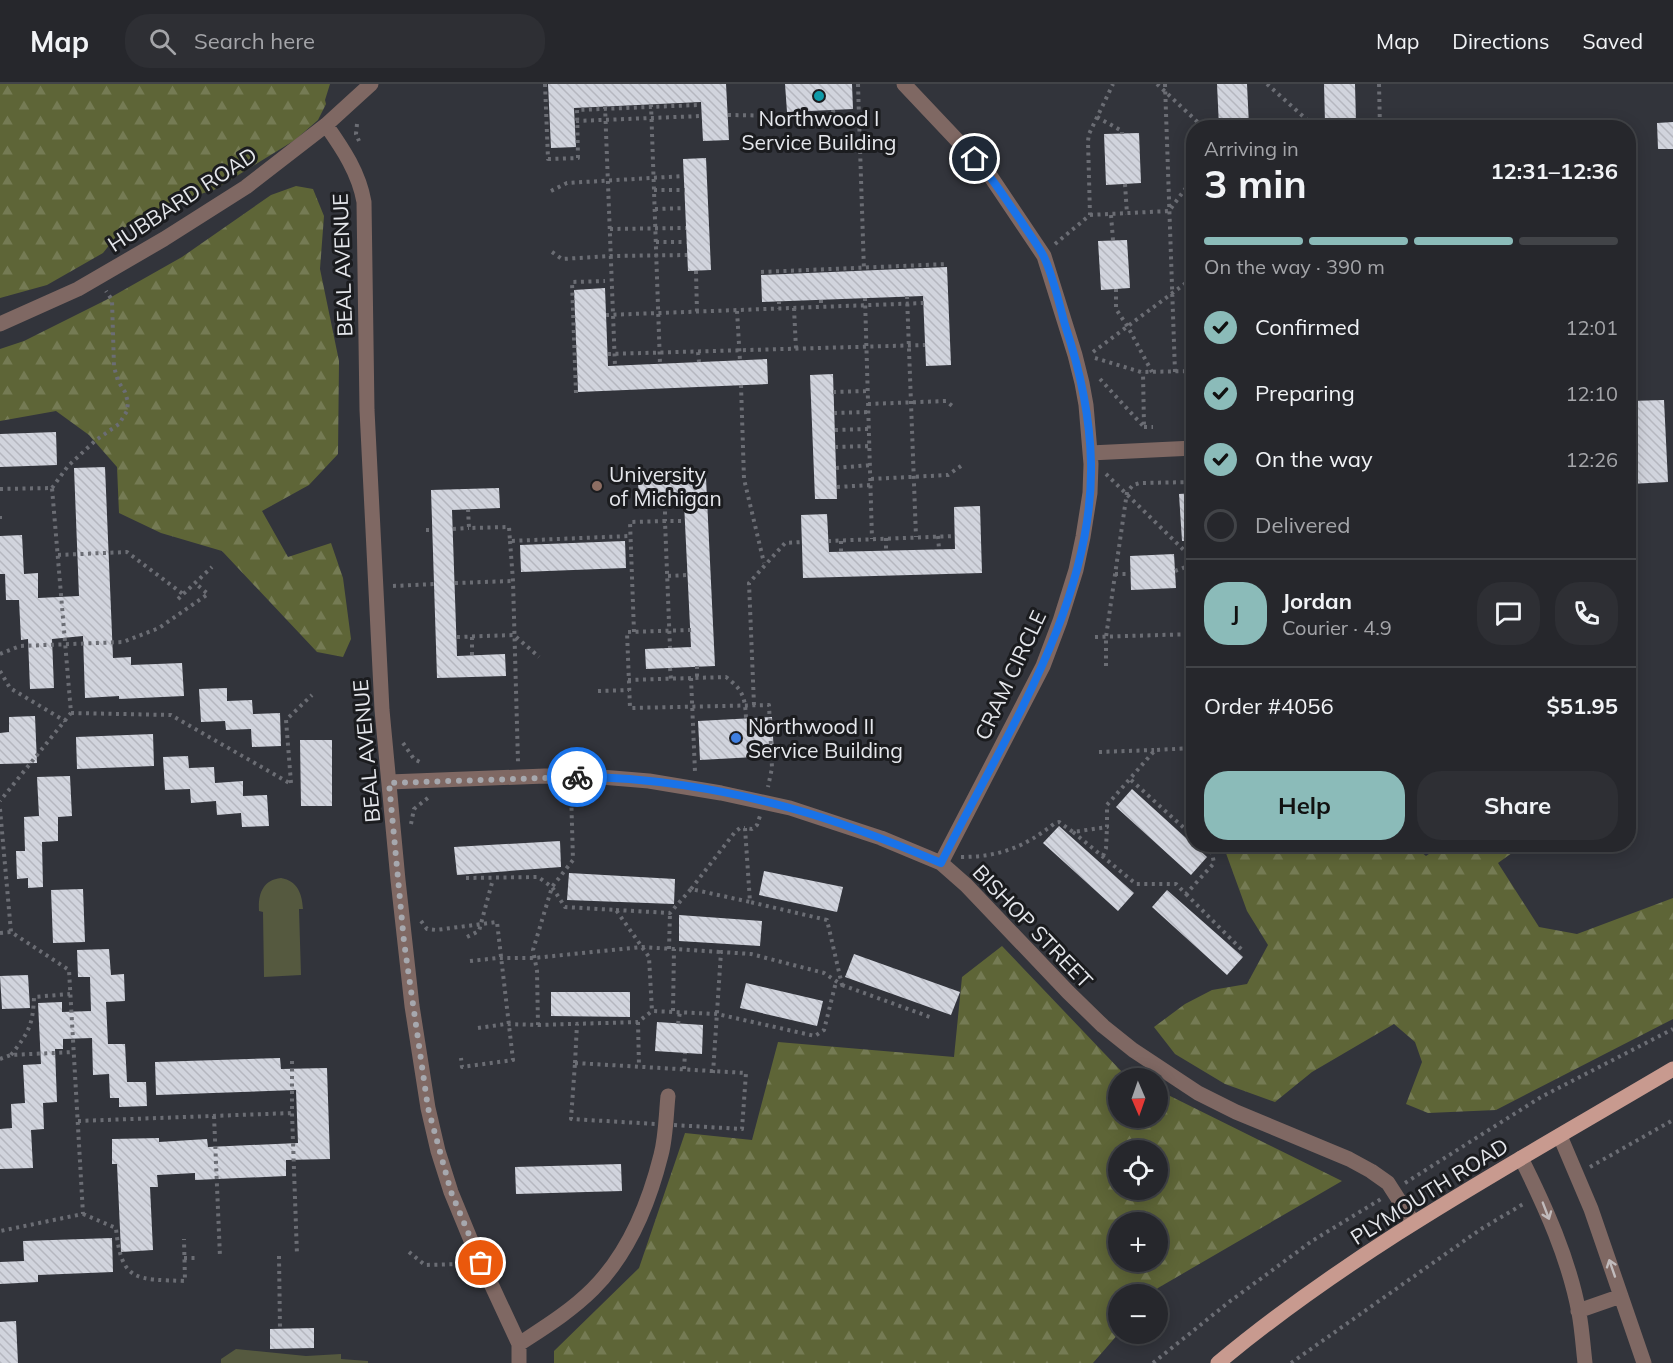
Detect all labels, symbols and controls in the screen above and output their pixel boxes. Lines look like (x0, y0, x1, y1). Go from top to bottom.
search box (125, 14, 545, 68)
text: Map (30, 24, 89, 59)
icon: search (146, 25, 179, 58)
text: Search here (194, 27, 315, 55)
text: Map (1376, 28, 1419, 54)
text: Directions (1452, 28, 1549, 54)
text: Saved (1582, 28, 1643, 54)
marker: Northwood I Service Building (812, 89, 826, 103)
place label: Northwood I Service Building (742, 105, 896, 155)
pin (949, 133, 1000, 184)
text: Arriving in (1204, 136, 1299, 161)
street label: HUBBARD ROAD (103, 141, 261, 257)
icon: home (958, 142, 991, 175)
text: 12:31–12:36 (1490, 157, 1618, 185)
text: 3 min (1204, 159, 1307, 208)
street label: BEAL AVENUE (327, 193, 357, 337)
text: On the way · 390 m (1204, 254, 1385, 279)
icon: check (1204, 311, 1237, 344)
text: Confirmed (1255, 313, 1360, 341)
text: 12:01 (1565, 315, 1618, 340)
icon: check (1204, 377, 1237, 410)
text: Preparing (1255, 379, 1355, 407)
text: 12:10 (1565, 381, 1618, 406)
icon: check (1204, 443, 1237, 476)
text: On the way (1255, 445, 1373, 473)
text: 12:26 (1565, 447, 1618, 472)
place label: University of Michigan (609, 461, 722, 511)
marker: University of Michigan (590, 479, 604, 493)
text: Delivered (1255, 511, 1350, 539)
button: chat (1477, 582, 1540, 645)
button: phone (1555, 582, 1618, 645)
text: Jordan (1282, 587, 1352, 615)
text: J (1232, 599, 1239, 627)
street label: CRAM CIRCLE (969, 606, 1051, 744)
text: Courier · 4.9 (1282, 615, 1392, 640)
street label: BEAL AVENUE (347, 678, 385, 824)
text: Order #4056 (1204, 692, 1334, 720)
text: $51.95 (1547, 692, 1618, 720)
place label: Northwood II Service Building (748, 713, 903, 763)
marker: Northwood II Service Building (729, 731, 743, 745)
courier (547, 747, 607, 807)
icon: bike (561, 761, 594, 794)
button: Help (1204, 771, 1405, 840)
button: Share (1417, 771, 1618, 840)
street label: BISHOP STREET (968, 859, 1099, 993)
north arrow (1108, 1068, 1168, 1128)
map controls (1108, 1068, 1168, 1344)
street label: PLYMOUTH ROAD (1345, 1132, 1513, 1250)
button: locate (1108, 1140, 1168, 1200)
one-way arrow (1541, 1201, 1552, 1220)
button: + (1108, 1212, 1168, 1272)
pin (455, 1237, 506, 1288)
icon: bag (464, 1246, 497, 1279)
one-way arrow (1605, 1259, 1616, 1278)
button: − (1108, 1284, 1168, 1344)

